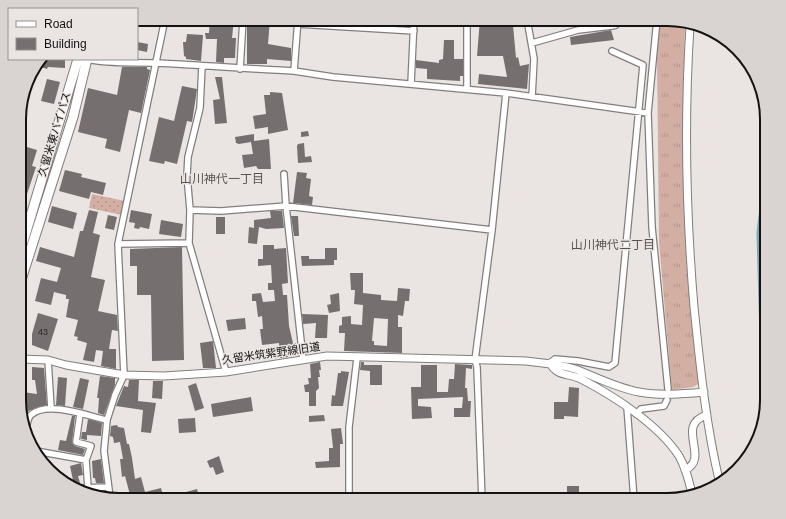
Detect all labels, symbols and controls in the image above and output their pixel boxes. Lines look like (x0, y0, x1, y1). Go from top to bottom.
legend (8, 8, 138, 60)
text: Road (44, 17, 73, 31)
text: Building (44, 37, 87, 51)
street label: 久留米東バイパス (35, 90, 73, 178)
district label: 山川神代一丁目 (180, 172, 264, 186)
district label: 山川神代二丁目 (571, 238, 655, 252)
house number: 43 (38, 327, 48, 337)
street label: 久留米筑紫野線旧道 (221, 340, 321, 366)

